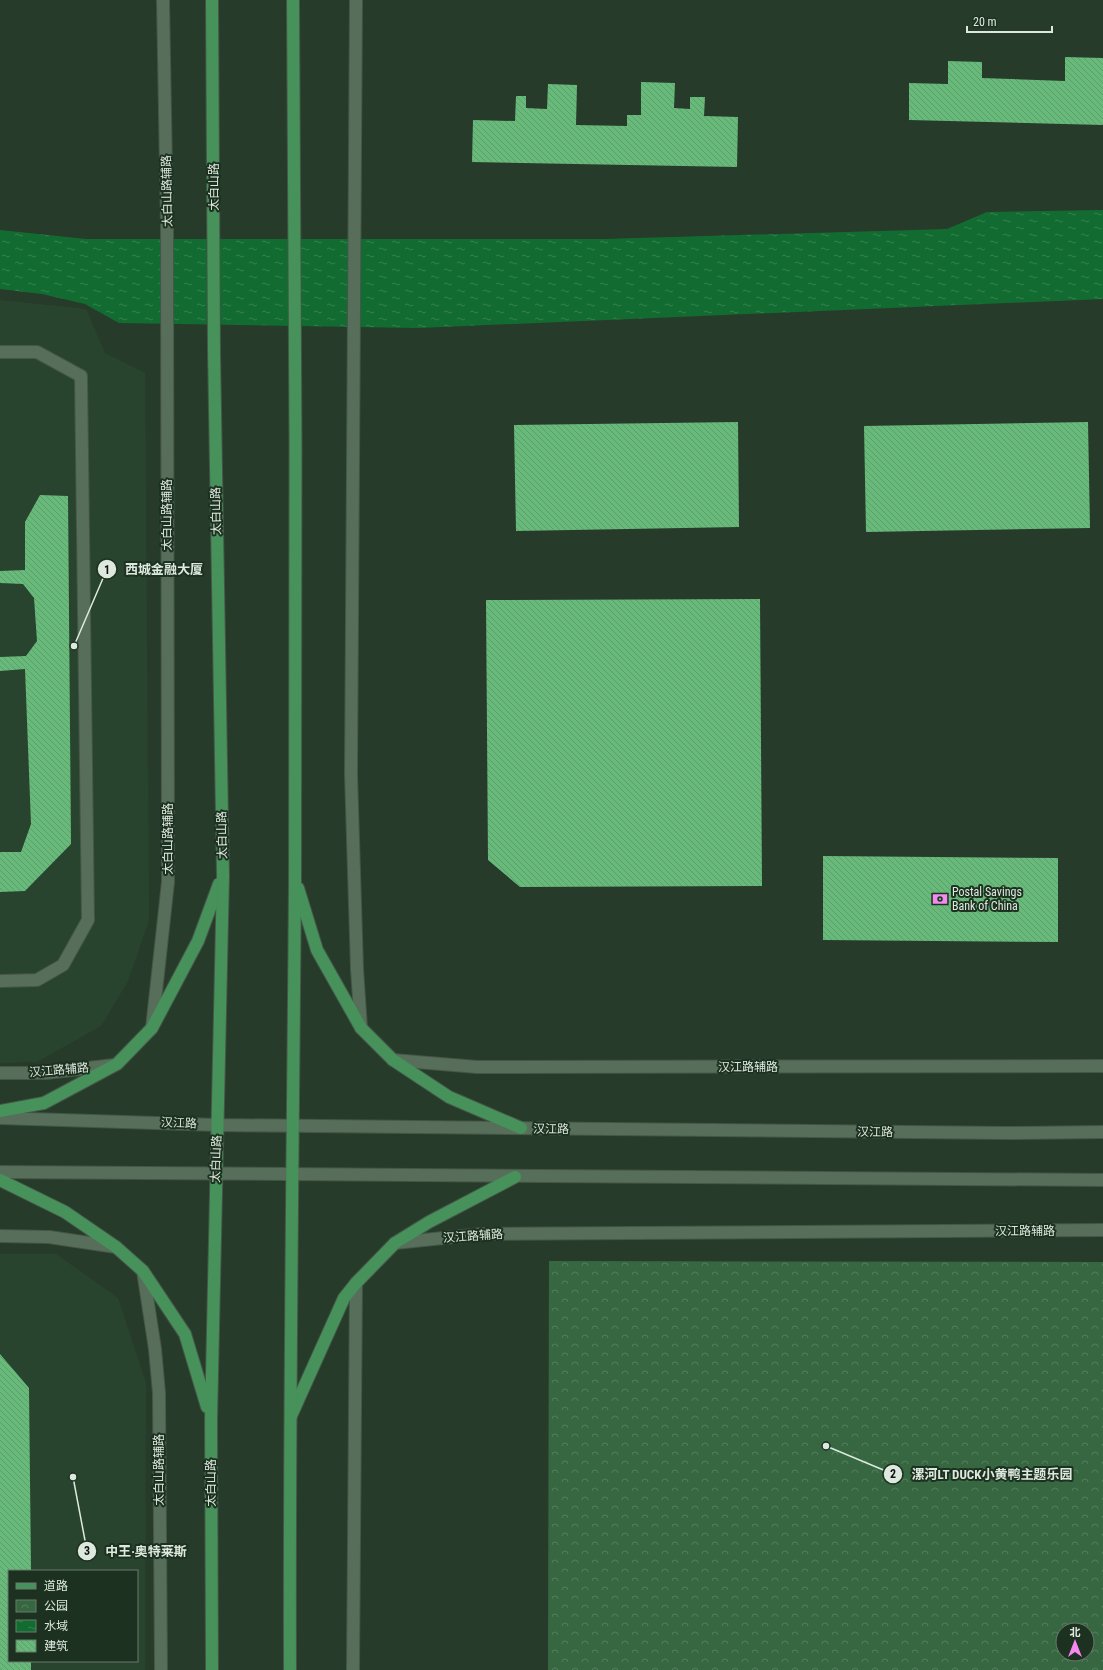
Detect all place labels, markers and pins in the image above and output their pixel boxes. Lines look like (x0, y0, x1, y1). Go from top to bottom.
callout: 西城金融大厦 (97, 557, 211, 582)
place label: Postal Savings Bank of China (952, 885, 1022, 913)
bank icon: Postal Savings Bank of China (931, 890, 949, 908)
callout: 漯河LT DUCK小黄鸭主题乐园 (883, 1461, 1080, 1486)
callout: 中王·奥特莱斯 (77, 1539, 195, 1564)

